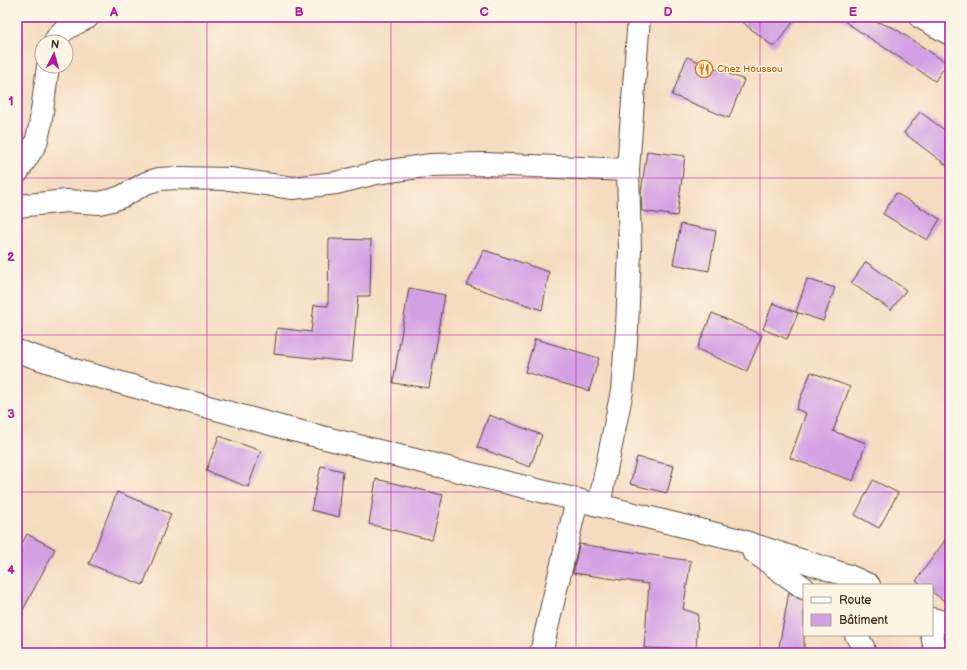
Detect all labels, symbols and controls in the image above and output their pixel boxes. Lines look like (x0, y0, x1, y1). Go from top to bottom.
text: A (109, 4, 118, 20)
text: B (294, 4, 304, 20)
text: C (479, 4, 489, 20)
text: D (663, 4, 673, 20)
text: E (849, 4, 858, 20)
north arrow (34, 34, 74, 74)
text: N (50, 38, 60, 51)
restaurant icon: Chez Houssou (694, 59, 714, 79)
place label: Chez Houssou (717, 63, 783, 75)
text: 1 (8, 93, 14, 109)
text: 2 (7, 249, 15, 265)
text: 3 (7, 406, 15, 422)
text: 4 (7, 562, 15, 578)
legend (803, 584, 933, 636)
text: Route (839, 593, 871, 608)
text: Bâtiment (839, 613, 888, 628)

